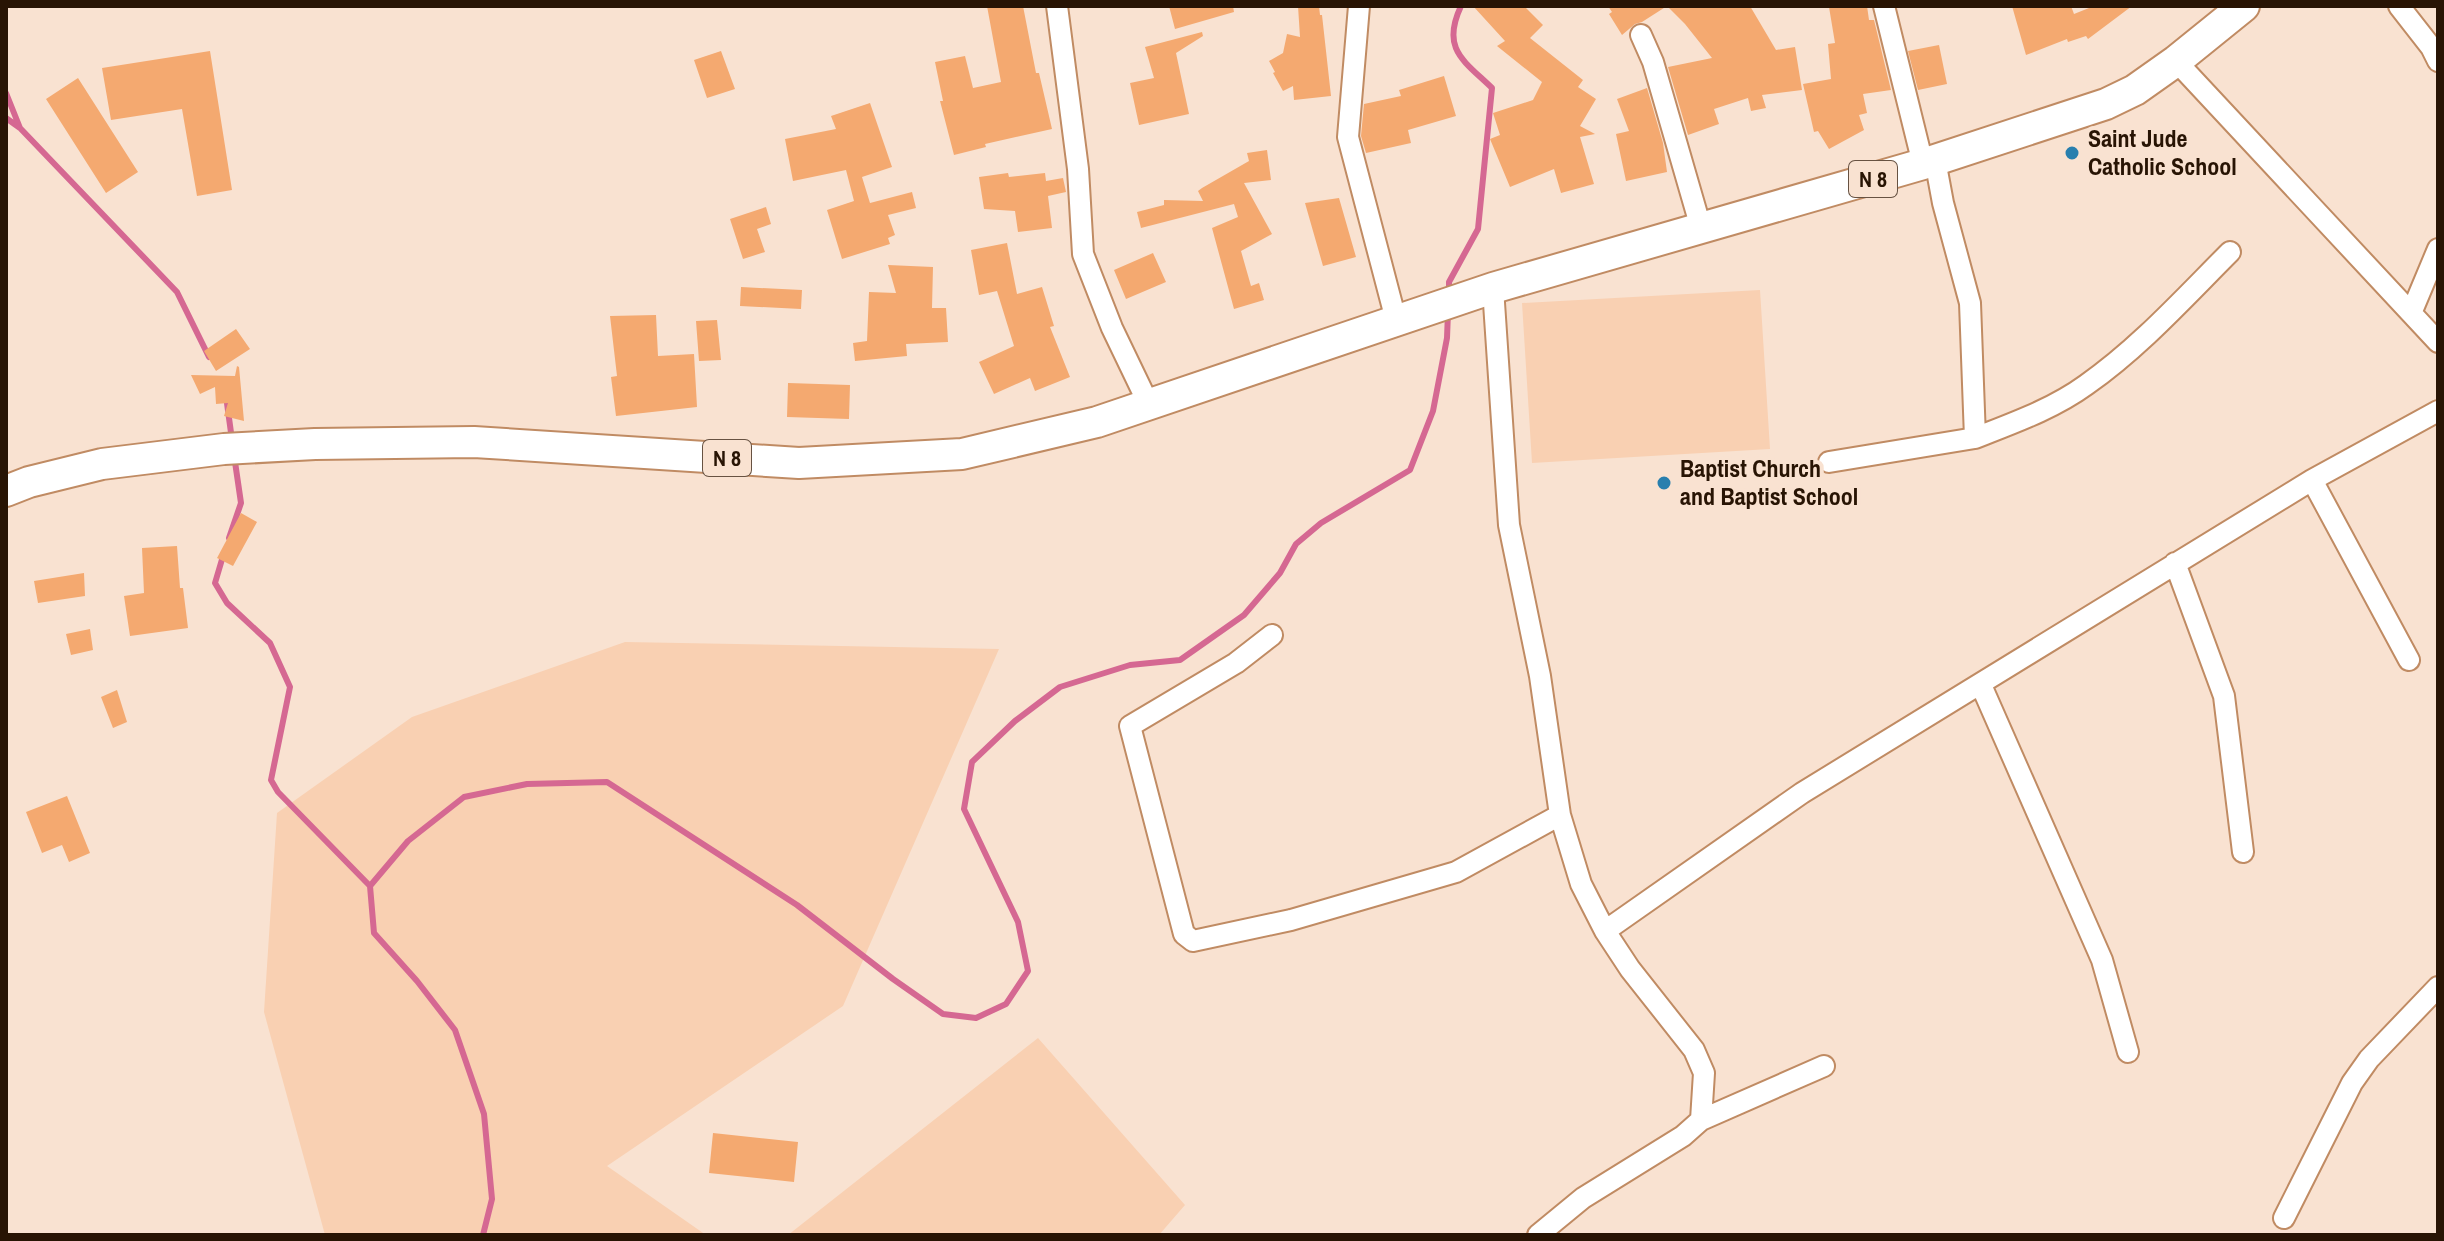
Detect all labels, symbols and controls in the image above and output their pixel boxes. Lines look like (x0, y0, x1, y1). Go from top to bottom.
place label: Saint Jude Catholic School (2088, 122, 2237, 182)
marker: Saint Jude Catholic School (2063, 144, 2081, 162)
road number: N 8 (1849, 161, 1897, 197)
road number: N 8 (703, 440, 751, 476)
place label: Baptist Church and Baptist School (1680, 452, 1858, 512)
marker: Baptist Church and Baptist School (1655, 474, 1673, 492)

